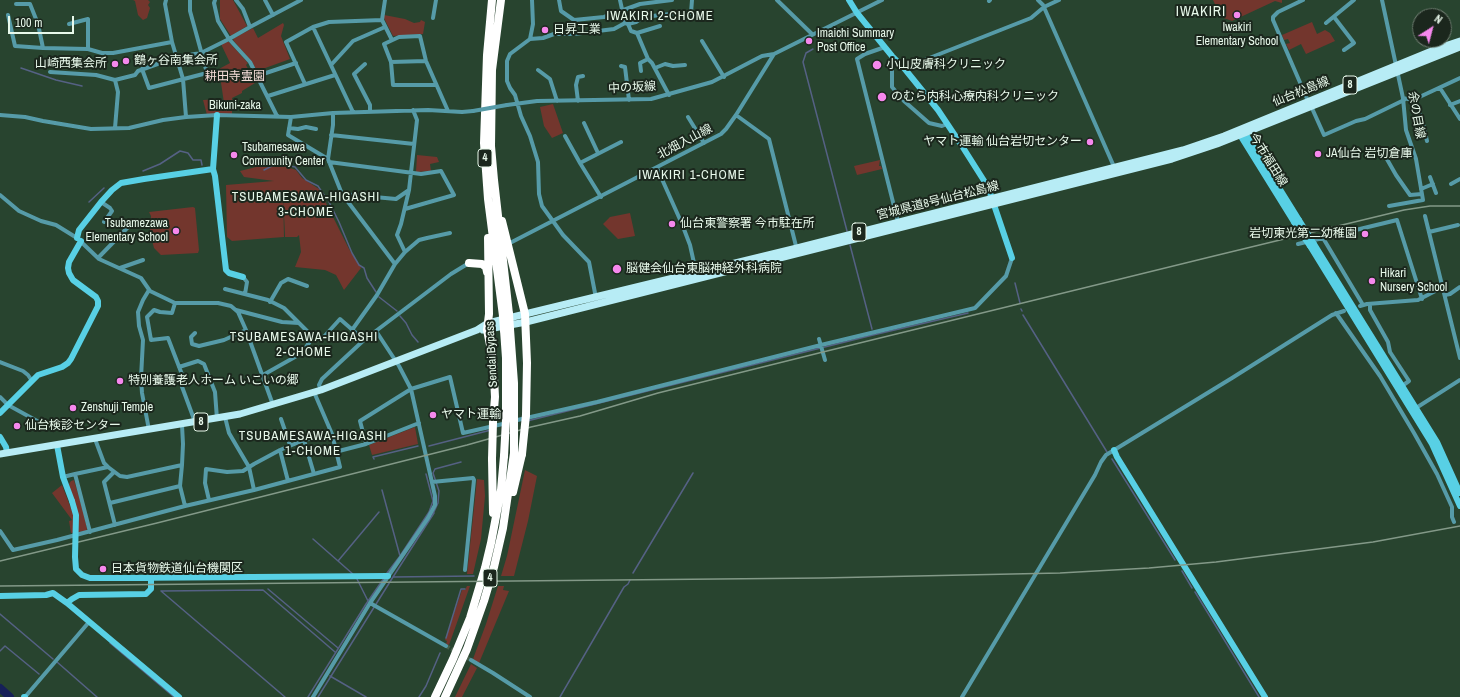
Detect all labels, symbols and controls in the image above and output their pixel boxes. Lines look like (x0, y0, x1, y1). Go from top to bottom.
district label: IWAKIRI (1176, 4, 1226, 20)
scale bar (10, 8, 76, 34)
north arrow (1412, 8, 1452, 48)
district label: IWAKIRI 2-CHOME (606, 9, 714, 25)
marker: Iwakiri Elementary School (1232, 10, 1242, 20)
text: N (1432, 12, 1445, 27)
text: 100 m (15, 15, 42, 31)
place label: Iwakiri Elementary School (1196, 21, 1278, 49)
place label: 日昇工業 (553, 23, 601, 37)
marker: 日昇工業 (540, 25, 550, 35)
place label: Imaichi Summary Post Office (817, 27, 894, 55)
marker: Imaichi Summary Post Office (804, 36, 814, 46)
place label: 鶴ヶ谷南集会所 (134, 54, 218, 68)
marker: 鶴ヶ谷南集会所 (121, 56, 131, 66)
place label: 山崎西集会所 (35, 57, 107, 71)
place label: 小山皮膚科クリニック (886, 58, 1006, 72)
marker: 山崎西集会所 (110, 59, 120, 69)
marker: 小山皮膚科クリニック (871, 59, 883, 71)
park label: 耕田寺霊園 (205, 70, 265, 84)
street label: 仙台松島線 (1270, 74, 1332, 110)
road number: 8 (1343, 76, 1357, 94)
street label: 中の坂線 (608, 80, 656, 96)
place label: のむら内科心療内科クリニック (891, 90, 1059, 104)
street label: 余の目線 (1405, 90, 1427, 140)
marker: のむら内科心療内科クリニック (876, 91, 888, 103)
street label: Bikuni-zaka (209, 99, 261, 113)
street label: 北畑入山線 (655, 122, 715, 162)
street label: 今市福田線 (1246, 131, 1290, 189)
place label: ヤマト運輸 仙台岩切センター (923, 135, 1082, 149)
marker: ヤマト運輸 仙台岩切センター (1085, 137, 1095, 147)
place label: Tsubamesawa Community Center (242, 141, 325, 169)
place label: JA仙台 岩切倉庫 (1326, 147, 1412, 161)
road number: 4 (478, 149, 492, 167)
marker: JA仙台 岩切倉庫 (1313, 149, 1323, 159)
marker: Tsubamesawa Community Center (229, 150, 239, 160)
district label: IWAKIRI 1-CHOME (638, 168, 746, 184)
street label: 宮城県道8号仙台松島線 (875, 179, 1001, 223)
district label: TSUBAMESAWA-HIGASHI 3-CHOME (232, 190, 380, 221)
place label: Tsubamezawa Elementary School (85, 217, 168, 245)
place label: 仙台東警察署 今市駐在所 (680, 217, 815, 231)
marker: 仙台東警察署 今市駐在所 (667, 219, 677, 229)
road number: 8 (852, 223, 866, 241)
marker: Tsubamezawa Elementary School (171, 226, 181, 236)
place label: 岩切東光第二幼稚園 (1249, 227, 1357, 241)
marker: 岩切東光第二幼稚園 (1360, 229, 1370, 239)
place label: 脳健会仙台東脳神経外科病院 (626, 262, 782, 276)
marker: 脳健会仙台東脳神経外科病院 (611, 263, 623, 275)
place label: Hikari Nursery School (1380, 267, 1447, 295)
marker: Hikari Nursery School (1367, 276, 1377, 286)
street label: Sendai Bypass (483, 321, 501, 387)
district label: TSUBAMESAWA-HIGASHI 2-CHOME (230, 330, 378, 361)
place label: 特別養護老人ホーム いこいの郷 (128, 374, 299, 388)
marker: 特別養護老人ホーム いこいの郷 (115, 376, 125, 386)
place label: Zenshuji Temple (81, 401, 153, 415)
marker: Zenshuji Temple (68, 403, 78, 413)
place label: ヤマト運輸 (441, 408, 501, 422)
marker: ヤマト運輸 (428, 410, 438, 420)
road number: 8 (194, 413, 208, 431)
place label: 仙台検診センター (25, 419, 121, 433)
marker: 仙台検診センター (12, 421, 22, 431)
district label: TSUBAMESAWA-HIGASHI 1-CHOME (239, 429, 387, 460)
place label: 日本貨物鉄道仙台機関区 (111, 562, 243, 576)
marker: 日本貨物鉄道仙台機関区 (98, 564, 108, 574)
road number: 4 (483, 569, 497, 587)

